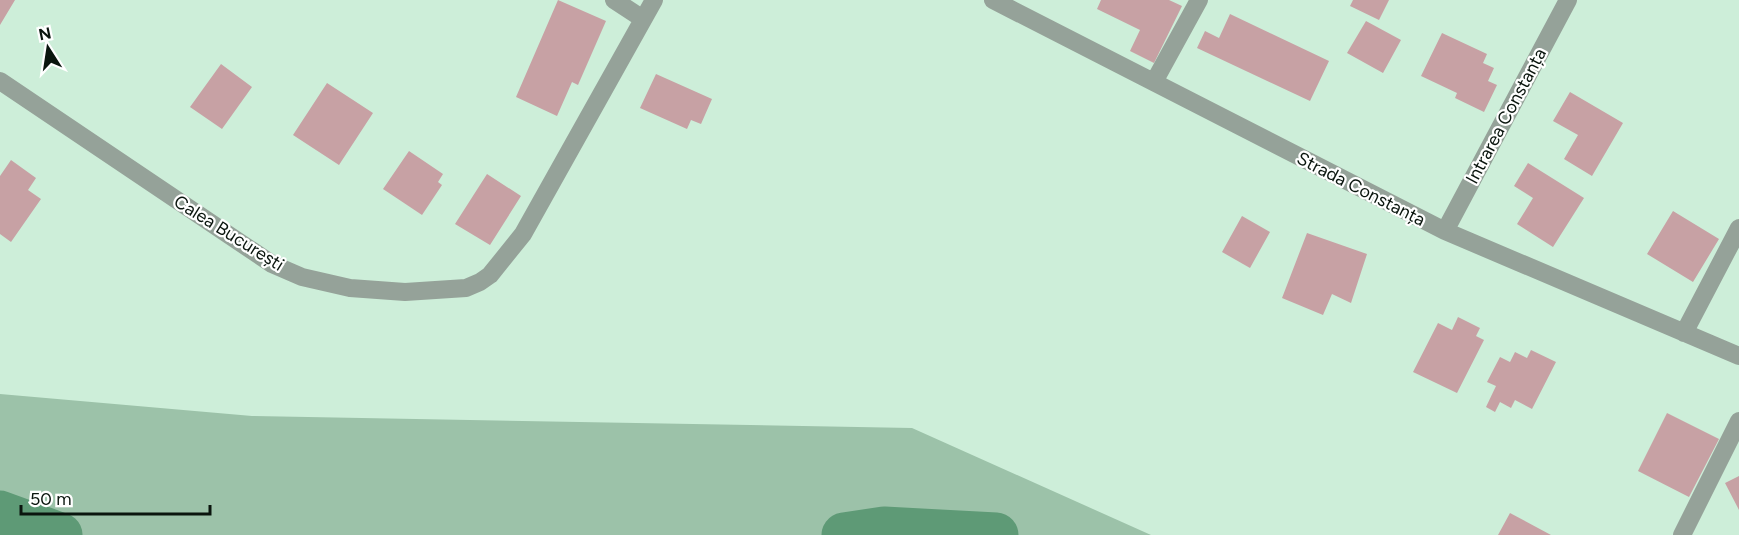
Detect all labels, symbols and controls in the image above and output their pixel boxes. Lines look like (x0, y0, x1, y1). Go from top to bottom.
north arrow (18, 18, 78, 78)
text: N (37, 23, 53, 44)
street label: Intrarea Constanța (1461, 44, 1551, 188)
street label: Strada Constanța (1293, 147, 1429, 231)
street label: Calea București (170, 190, 288, 276)
scale bar (21, 478, 210, 516)
text: 50 m (30, 488, 72, 510)

